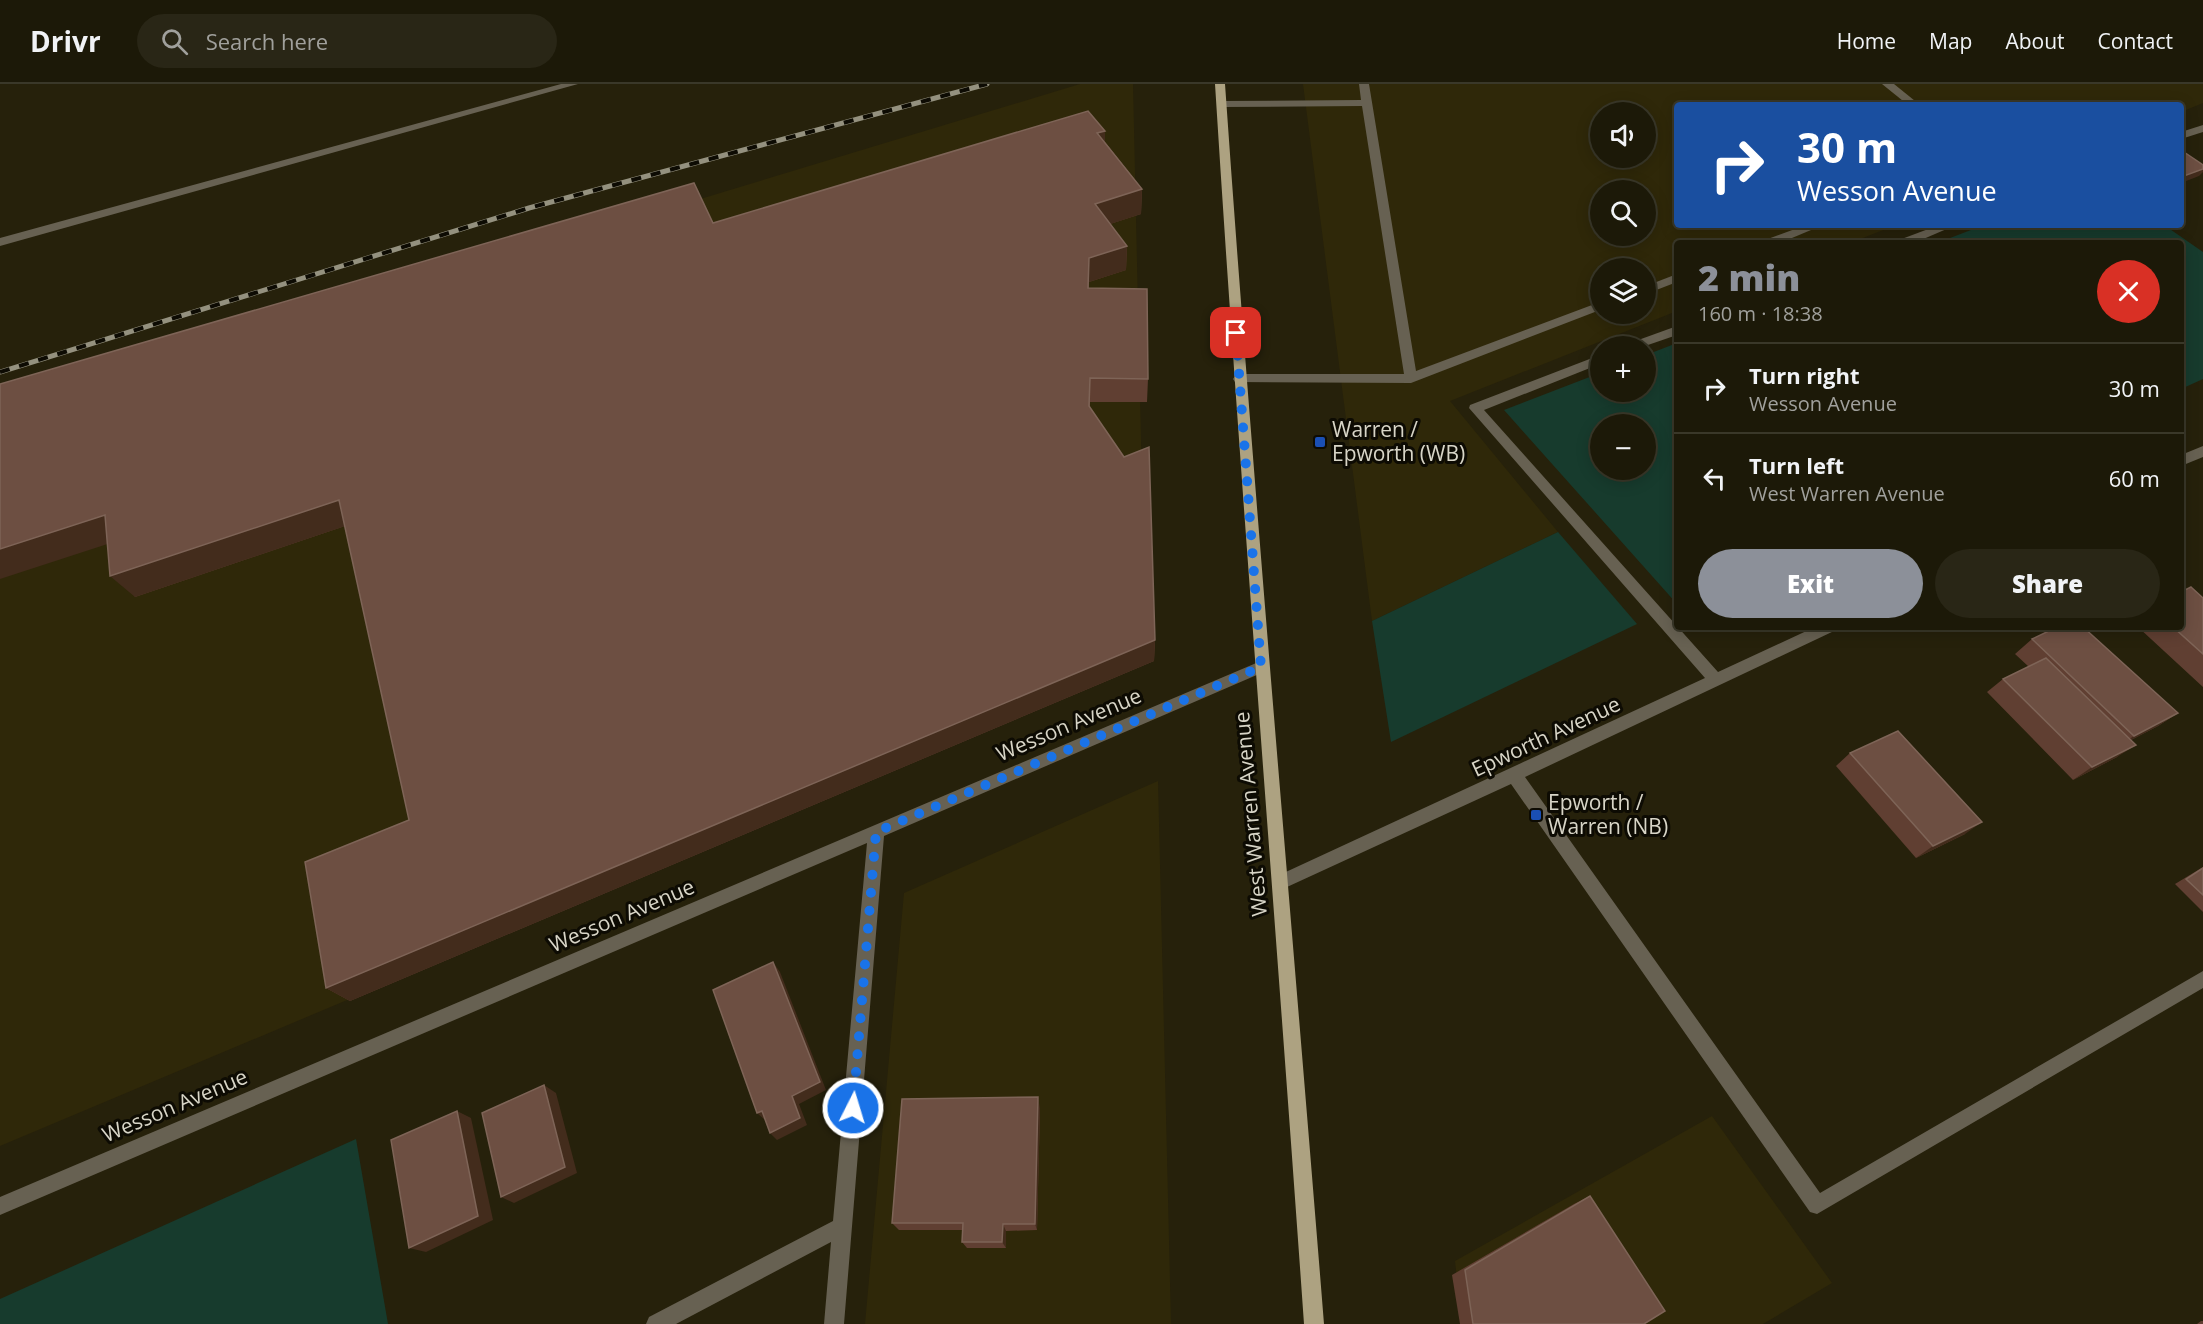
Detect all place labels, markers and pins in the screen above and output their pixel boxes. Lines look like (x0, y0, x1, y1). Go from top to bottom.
pin (1210, 307, 1261, 358)
place label: Warren / Epworth (WB) (1332, 415, 1465, 467)
marker: Warren / Epworth (WB) (1313, 435, 1327, 449)
place label: Epworth / Warren (NB) (1548, 788, 1668, 840)
marker: Epworth / Warren (NB) (1529, 808, 1543, 822)

